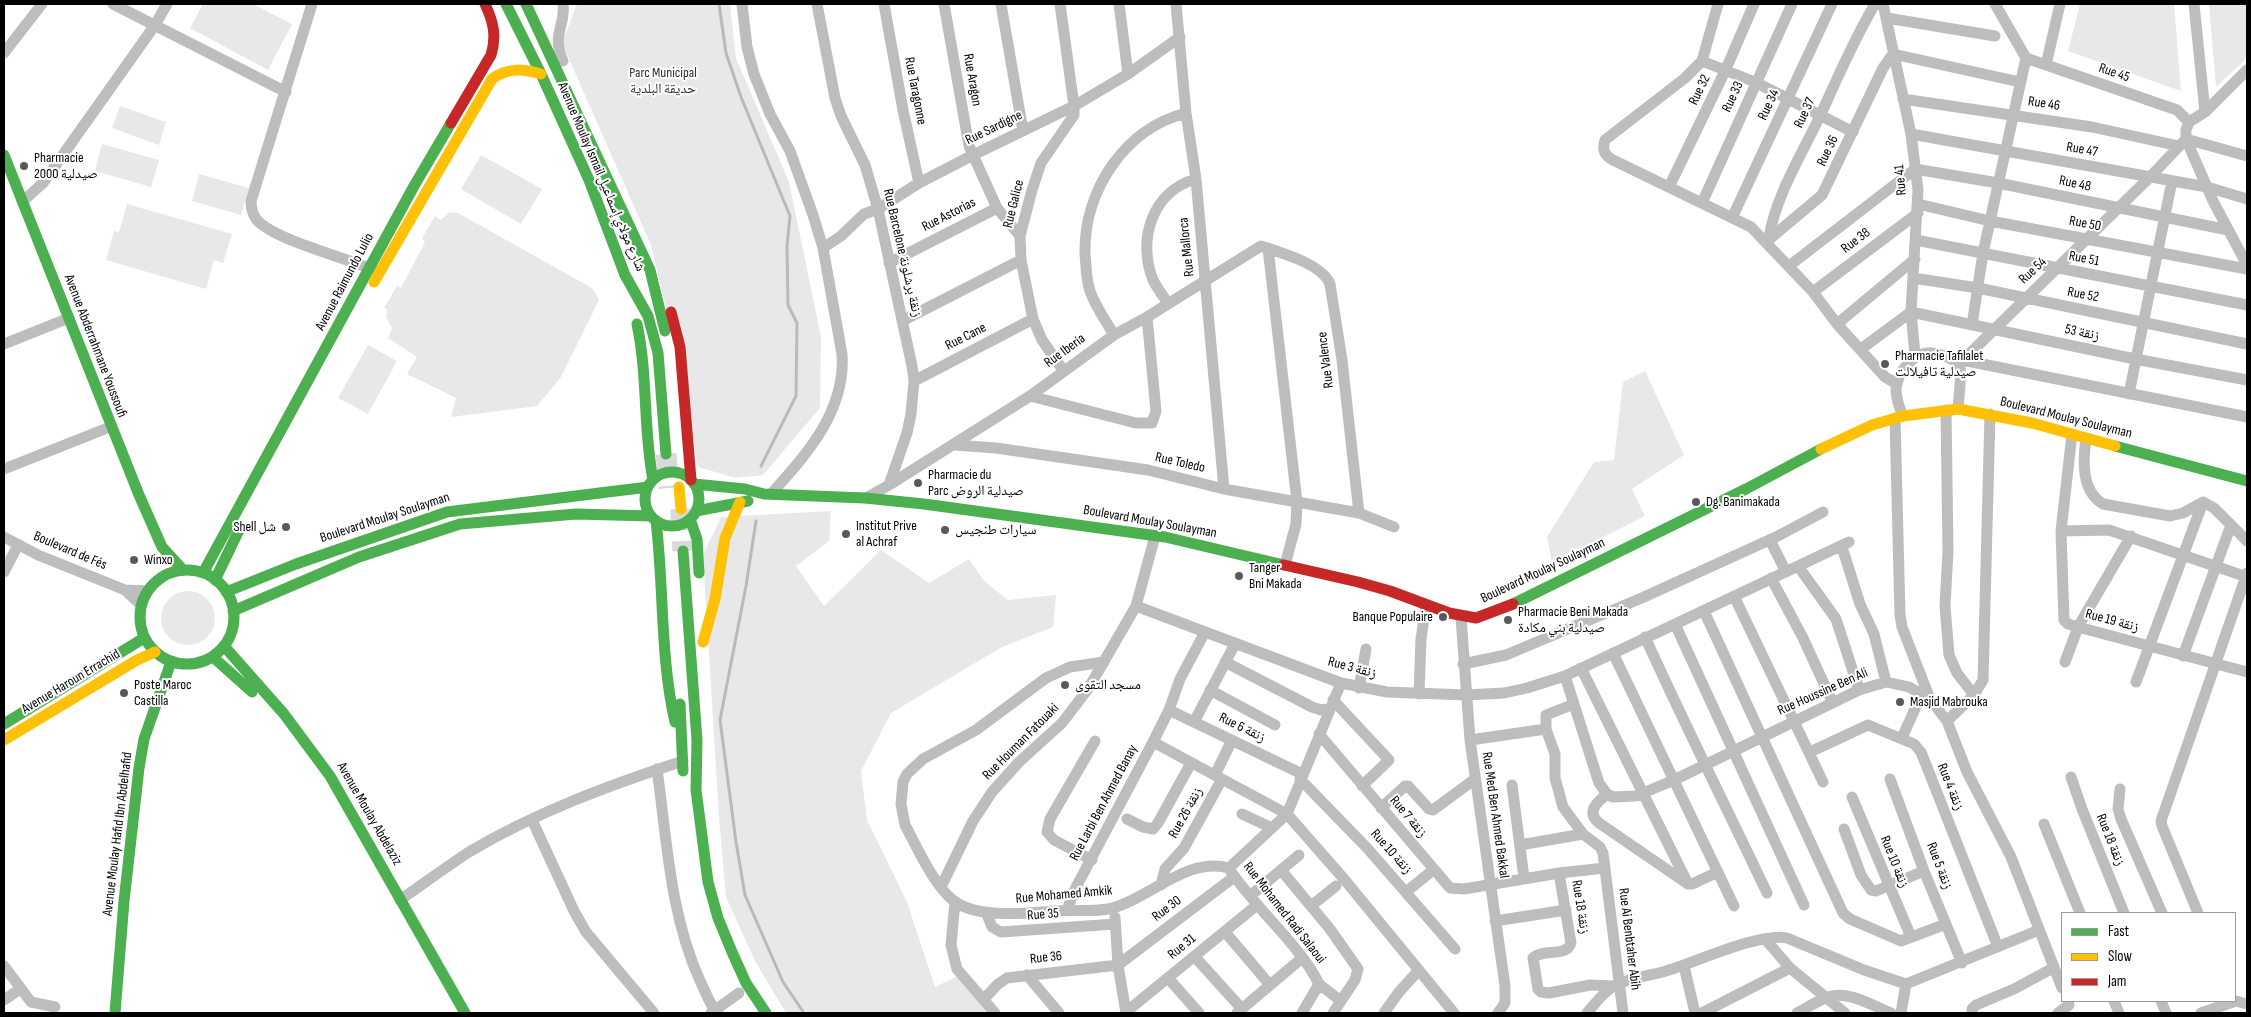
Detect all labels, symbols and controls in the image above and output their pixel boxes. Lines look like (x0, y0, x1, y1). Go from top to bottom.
street label: Rue Aragon (959, 52, 985, 108)
street label: Rue Taragonne (900, 56, 930, 126)
street label: Rue 45 (2096, 60, 2132, 86)
park label: Parc Municipal حديقة البلدية (629, 65, 697, 98)
street label: Rue 32 (1685, 72, 1715, 108)
street label: Rue 33 (1719, 79, 1747, 115)
street label: Avenue Moulay Ismail شارع مولاي إسماعيل (553, 80, 649, 274)
street label: Rue 34 (1755, 87, 1783, 123)
street label: Rue 46 (2027, 93, 2061, 115)
street label: Rue 37 (1791, 95, 1819, 131)
street label: Rue Sardigne (963, 107, 1025, 149)
street label: Rue 36 (1814, 133, 1842, 169)
street label: Rue 47 (2065, 139, 2099, 161)
place label: Pharmacie 2000 صيدلية (34, 150, 98, 182)
marker: Pharmacie 2000 صيدلية (18, 160, 30, 172)
street label: Rue 41 (1891, 164, 1911, 196)
street label: Rue 48 (2058, 172, 2092, 196)
street label: Rue Galice (1000, 178, 1028, 230)
street label: Rue Barcelone زنقة برشلونة (879, 187, 925, 319)
street label: Rue Astorias (919, 194, 979, 236)
street label: Rue 50 (2068, 213, 2102, 235)
street label: Rue Mallorca (1176, 217, 1198, 277)
street label: Rue 38 (1838, 225, 1874, 257)
street label: Avenue Raimundo Lulio (312, 230, 378, 334)
street label: Rue 51 (2067, 248, 2101, 270)
street label: Rue 54 (2016, 254, 2050, 288)
street label: Avenue Abderrahmane Youssoufi (60, 272, 130, 420)
street label: Rue 52 (2066, 284, 2100, 306)
street label: Rue Cane (943, 320, 989, 354)
street label: زنقة 53 (2063, 321, 2101, 345)
street label: Rue Iberia (1041, 331, 1089, 371)
street label: Rue Valence (1314, 331, 1338, 389)
place label: Pharmacie Tafilalet صيدلية تافيلالت (1895, 348, 1983, 381)
marker: Pharmacie Tafilalet صيدلية تافيلالت (1879, 358, 1891, 370)
street label: Boulevard Moulay Soulayman (1998, 393, 2134, 443)
street label: Rue Toledo (1153, 449, 1207, 477)
place label: Pharmacie du Parc صيدلية الروض (928, 467, 1024, 500)
marker: Pharmacie du Parc صيدلية الروض (912, 477, 924, 489)
street label: Boulevard Moulay Soulayman (318, 489, 452, 547)
place label: Dg. Banimakada (1706, 494, 1780, 510)
marker: Dg. Banimakada (1690, 496, 1702, 508)
street label: Boulevard Moulay Soulayman (1082, 502, 1218, 542)
place label: Institut Prive al Achraf (856, 518, 917, 550)
place label: Shell شل (233, 519, 276, 535)
marker: Shell شل (280, 521, 292, 533)
place label: سيارات طنجيس (955, 522, 1036, 538)
marker: سيارات طنجيس (939, 524, 951, 536)
street label: Boulevard de Fés (31, 528, 109, 574)
marker: Institut Prive al Achraf (840, 528, 852, 540)
street label: Boulevard Moulay Soulayman (1478, 535, 1608, 607)
place label: Winxo (144, 552, 173, 568)
marker: Winxo (128, 554, 140, 566)
place label: Tanger Bni Makada (1249, 560, 1302, 592)
marker: Tanger Bni Makada (1233, 570, 1245, 582)
place label: Pharmacie Beni Makada صيدلية بني مكادة (1518, 604, 1628, 636)
street label: Rue 19 زنقة (2084, 606, 2140, 636)
place label: Banque Populaire (1352, 609, 1433, 625)
marker: Banque Populaire (1437, 611, 1449, 623)
marker: Pharmacie Beni Makada صيدلية بني مكادة (1502, 614, 1514, 626)
street label: Avenue Haroun Errachid (19, 646, 123, 718)
street label: Rue 3 زنقة (1326, 654, 1378, 682)
street label: Rue Houssine Ben Ali (1775, 665, 1871, 719)
place label: Poste Maroc Castilla (134, 677, 192, 710)
place label: مسجد التقوى (1075, 677, 1141, 693)
marker: مسجد التقوى (1059, 679, 1071, 691)
marker: Poste Maroc Castilla (118, 687, 130, 699)
place label: Masjid Mabrouka (1910, 694, 1988, 710)
marker: Masjid Mabrouka (1894, 696, 1906, 708)
street label: Rue Houman Fatouaki (979, 700, 1063, 784)
street label: Rue 6 زنقة (1216, 710, 1268, 746)
street label: Rue Larbi Ben Ahmed Banay (1066, 742, 1142, 864)
street label: Avenue Moulay Hafid Ibn Abdelhafid (100, 751, 136, 917)
street label: Rue Med Ben Ahmed Bakkal (1478, 751, 1512, 879)
street label: Avenue Moulay Abdelaziz (333, 760, 405, 868)
street label: Rue 4 زنقة (1933, 761, 1967, 813)
street label: Rue 26 زنقة (1165, 785, 1207, 841)
street label: Rue 7 زنقة (1386, 793, 1430, 841)
street label: Rue 18 زنقة (2092, 812, 2128, 868)
street label: Rue 10 زنقة (1367, 826, 1415, 878)
street label: Rue 10 زنقة (1876, 834, 1912, 890)
street label: Rue 5 زنقة (1922, 840, 1956, 892)
street label: Rue Mohamed Radi Salaoui (1239, 859, 1329, 967)
street label: Rue 18 زنقة (1567, 879, 1593, 935)
street label: Rue Mohamed Amkik (1015, 882, 1113, 908)
street label: Rue Ai Benbtaher Abih (1614, 887, 1644, 991)
street label: Rue 30 (1149, 893, 1185, 925)
street label: Rue 35 (1027, 905, 1059, 925)
legend (2061, 912, 2236, 1002)
text: Fast (2108, 922, 2129, 941)
street label: Rue 31 (1165, 931, 1199, 963)
text: Slow (2108, 947, 2132, 966)
street label: Rue 36 (1029, 948, 1063, 968)
text: Jam (2108, 972, 2126, 991)

